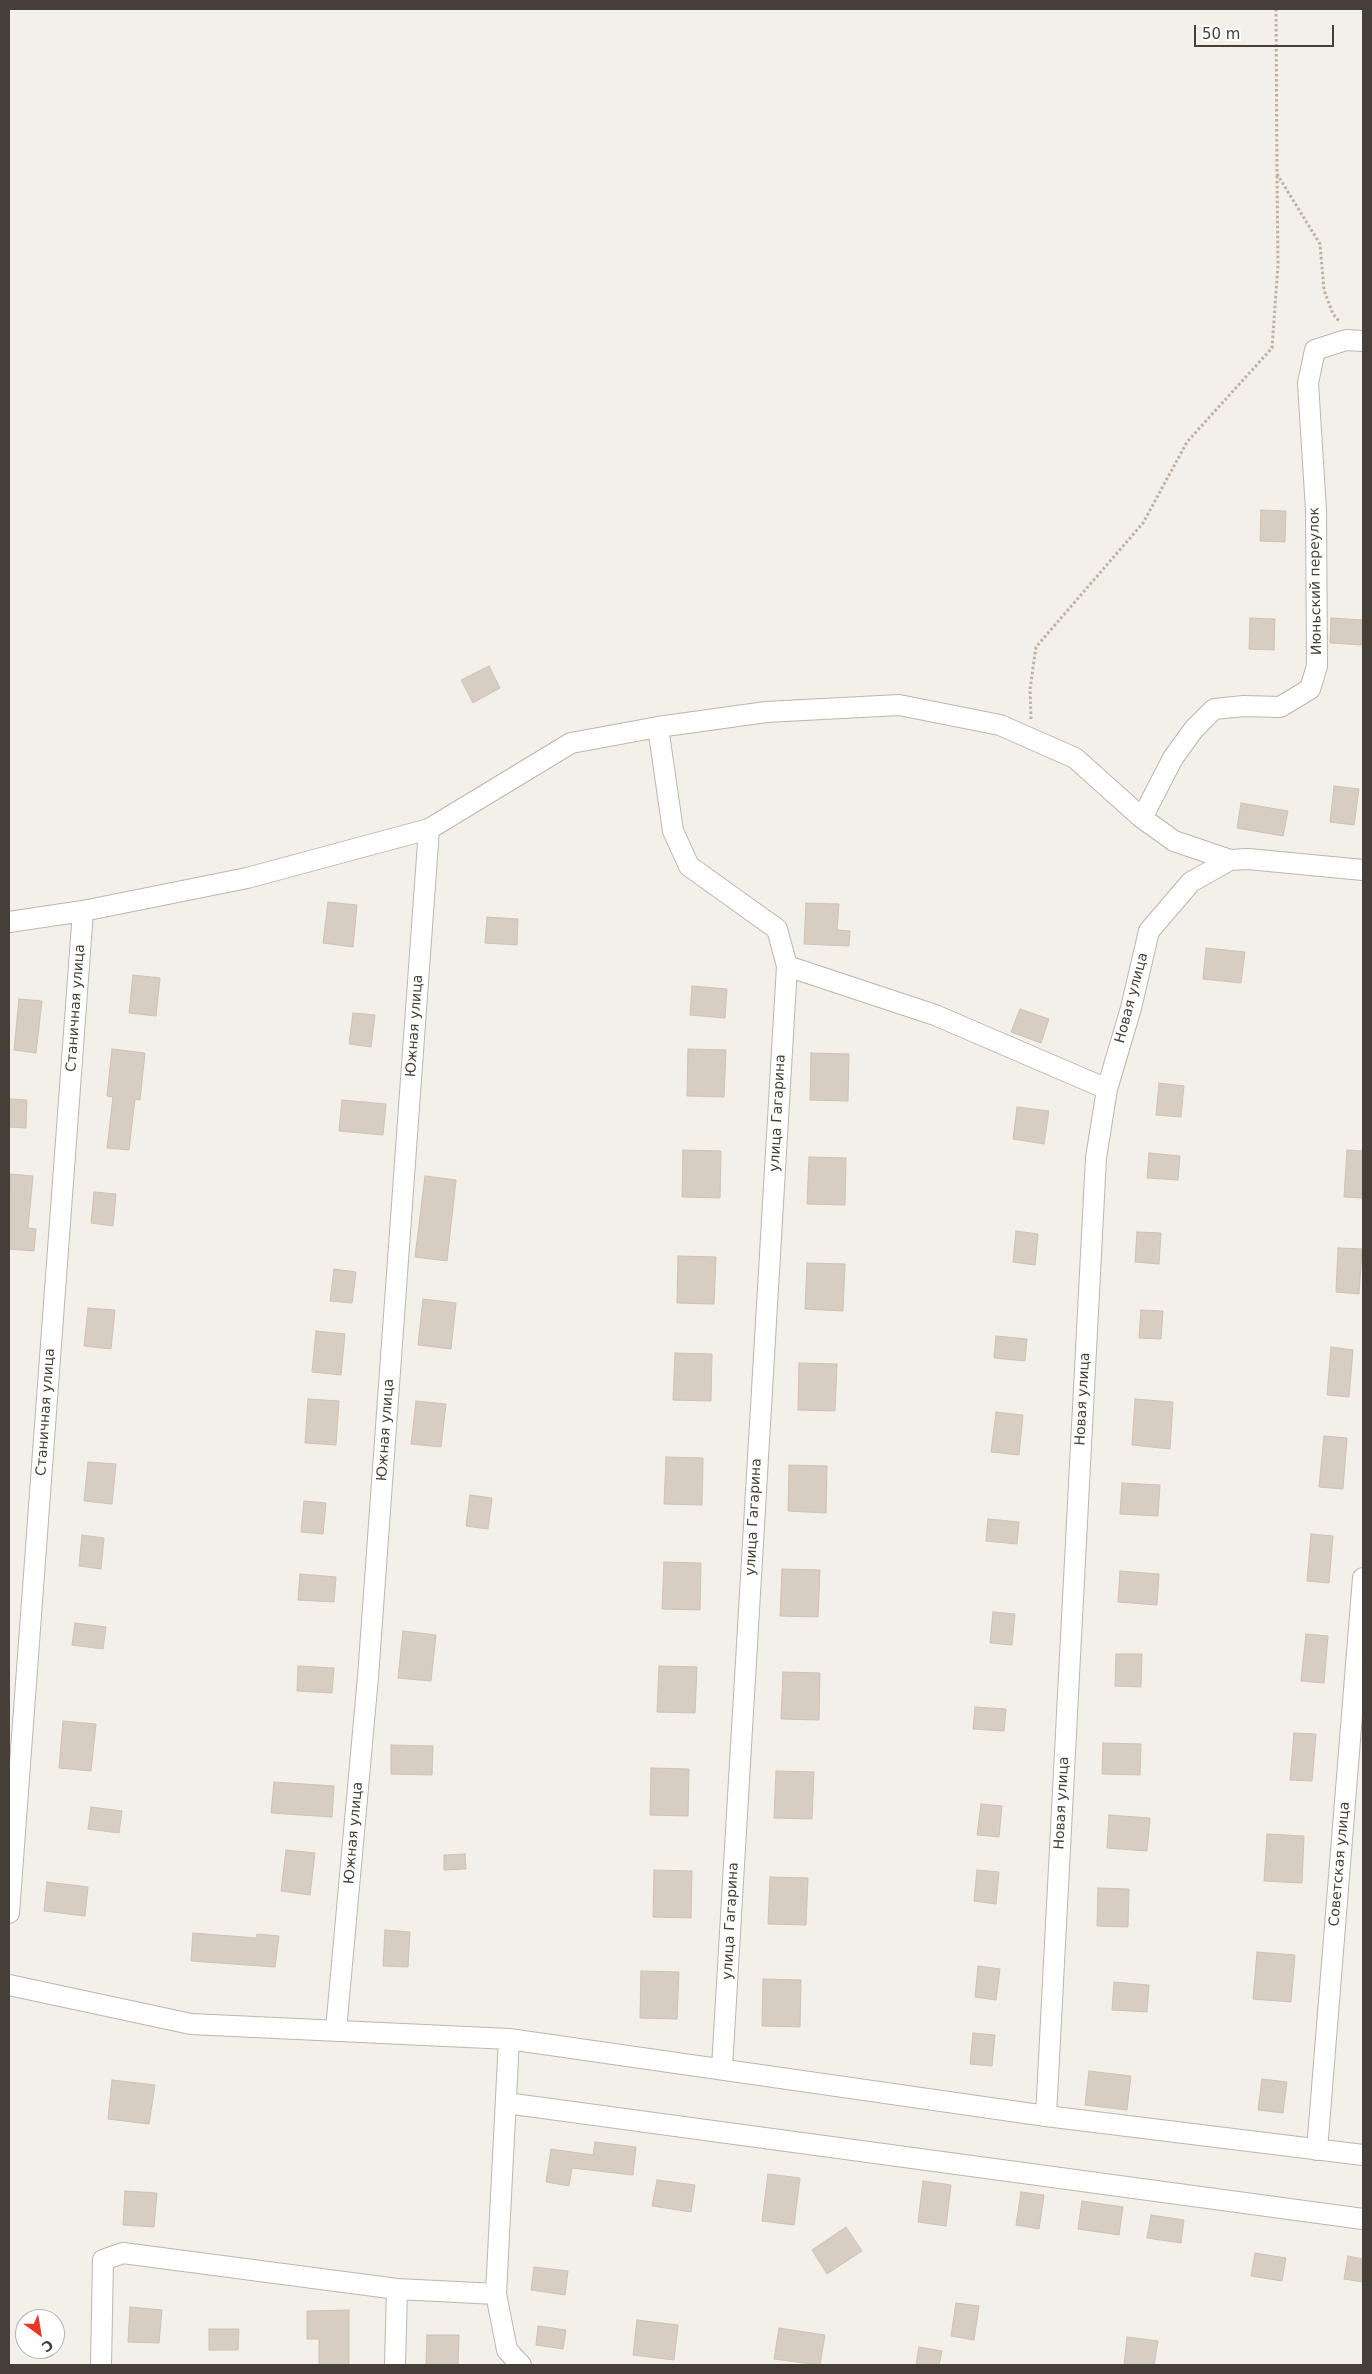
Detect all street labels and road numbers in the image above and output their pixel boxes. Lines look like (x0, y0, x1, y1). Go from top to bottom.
street label: Июньский переулок (1306, 507, 1326, 655)
street label: Станичная улица (63, 944, 89, 1072)
street label: Новая улица (1112, 951, 1152, 1045)
street label: Южная улица (403, 974, 427, 1078)
street label: улица Гагарина (767, 1054, 789, 1172)
street label: Станичная улица (33, 1348, 59, 1476)
street label: Новая улица (1072, 1352, 1094, 1446)
street label: Южная улица (374, 1378, 398, 1482)
street label: улица Гагарина (743, 1458, 765, 1576)
street label: Новая улица (1051, 1756, 1073, 1850)
street label: Южная улица (341, 1781, 367, 1885)
street label: Советская улица (1326, 1801, 1354, 1927)
street label: улица Гагарина (720, 1862, 742, 1980)

